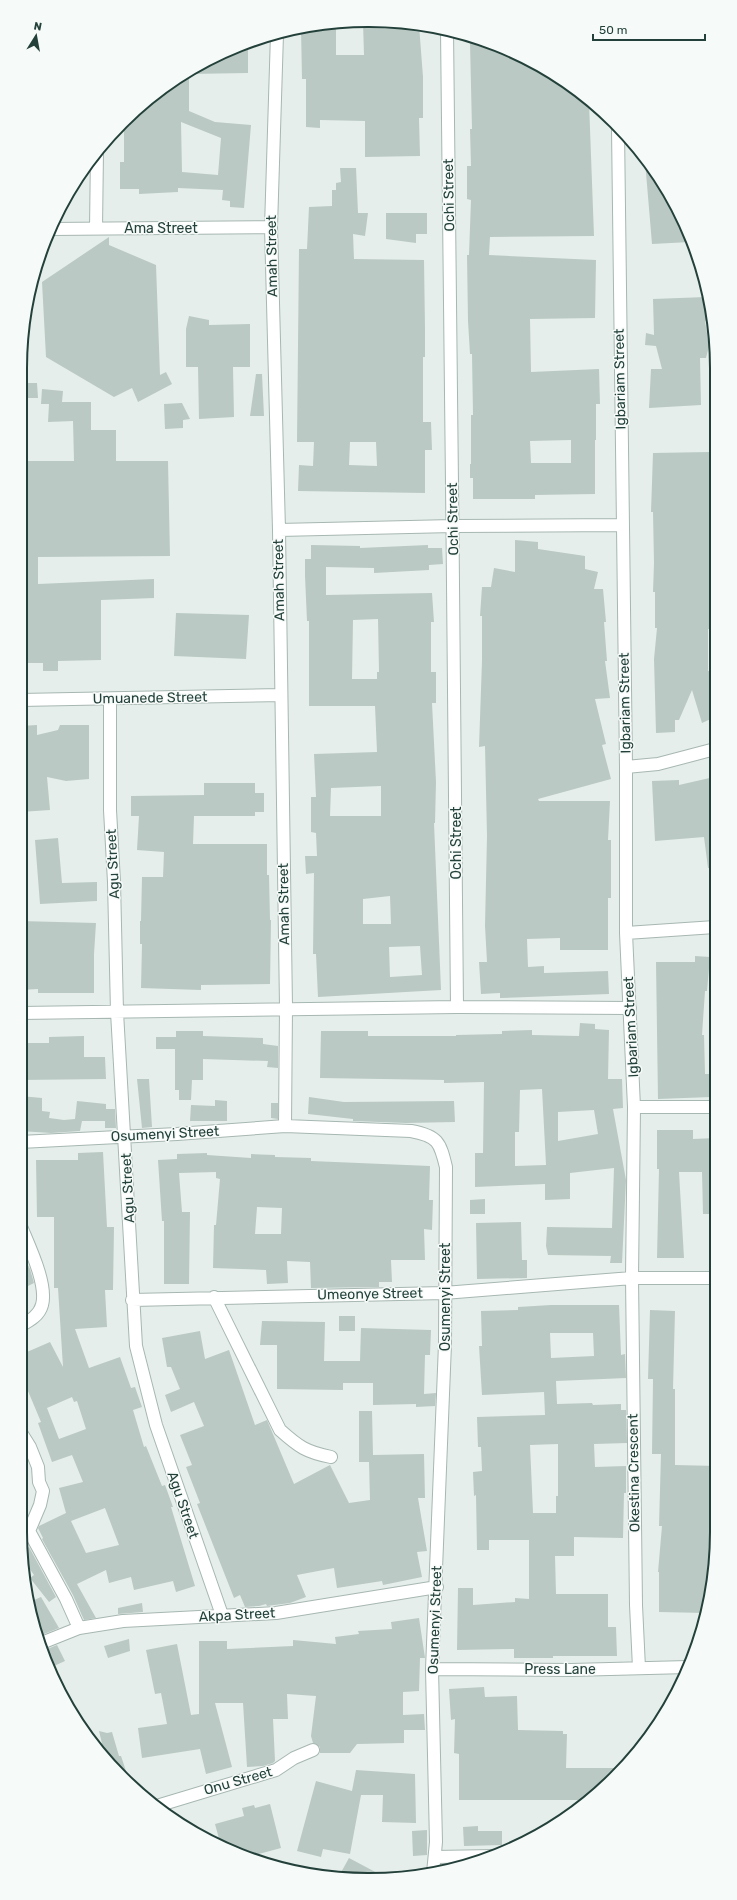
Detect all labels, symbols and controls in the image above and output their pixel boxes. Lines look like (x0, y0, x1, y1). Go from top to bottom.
north arrow (16, 16, 56, 56)
scale bar (593, 16, 705, 42)
text: N (33, 20, 43, 34)
text: 50 m (599, 23, 627, 37)
street label: Ochi Street (440, 158, 458, 232)
street label: Amah Street (263, 214, 281, 297)
street label: Ama Street (124, 220, 198, 237)
street label: Igbariam Street (611, 328, 629, 430)
street label: Ochi Street (444, 482, 462, 556)
street label: Amah Street (270, 538, 288, 621)
street label: Igbariam Street (616, 652, 634, 754)
street label: Umuanede Street (92, 688, 208, 708)
street label: Ochi Street (448, 806, 465, 880)
street label: Agu Street (103, 828, 123, 899)
street label: Amah Street (275, 862, 293, 945)
street label: Igbariam Street (620, 976, 642, 1078)
street label: Osumenyi Street (110, 1123, 220, 1145)
street label: Agu Street (118, 1152, 138, 1223)
street label: Osumenyi Street (437, 1242, 454, 1351)
street label: Umeonye Street (317, 1285, 423, 1303)
street label: Okestina Crescent (624, 1413, 644, 1533)
street label: Agu Street (164, 1469, 203, 1541)
street label: Osumenyi Street (425, 1565, 445, 1675)
street label: Akpa Street (198, 1604, 276, 1625)
street label: Press Lane (524, 1661, 596, 1678)
street label: Onu Street (202, 1763, 275, 1799)

